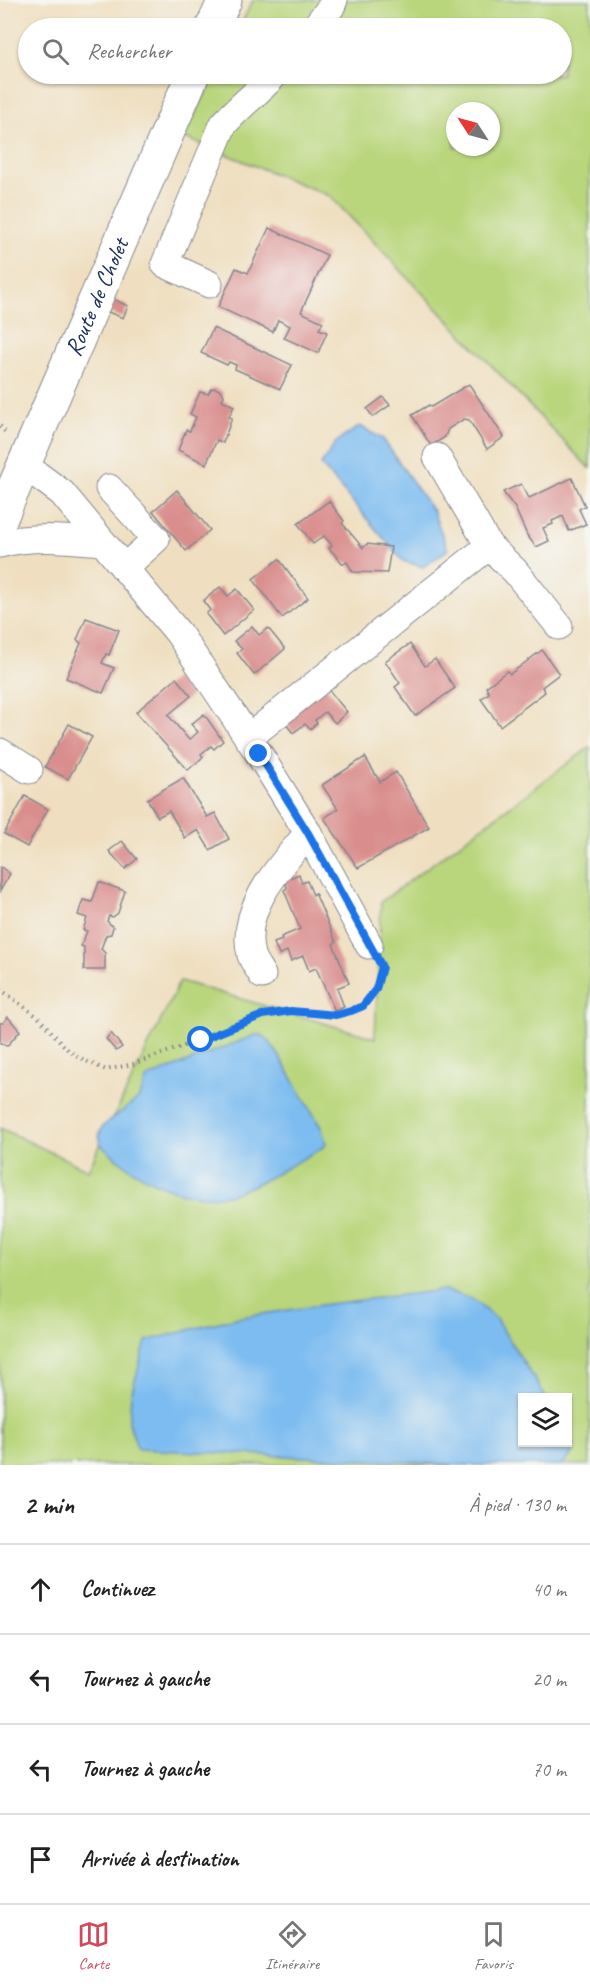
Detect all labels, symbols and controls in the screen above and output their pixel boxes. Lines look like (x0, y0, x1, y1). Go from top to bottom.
search box (18, 18, 572, 84)
icon: search (39, 35, 72, 68)
text: Rechercher (87, 37, 171, 65)
north arrow (446, 102, 500, 156)
street label: Route de Cholet (58, 232, 136, 360)
route end (245, 740, 271, 766)
route start (187, 1026, 213, 1052)
map controls (518, 1393, 572, 1447)
button: layers (518, 1393, 572, 1447)
text: 2 min (24, 1488, 74, 1521)
text: À pied · 130 m (469, 1492, 566, 1517)
icon: ahead (24, 1573, 57, 1606)
text: Continuez (81, 1575, 154, 1603)
text: 40 m (532, 1577, 566, 1602)
icon: left (24, 1663, 57, 1696)
text: Tournez à gauche (81, 1665, 209, 1693)
text: 20 m (532, 1667, 566, 1692)
icon: left (24, 1753, 57, 1786)
text: Tournez à gauche (81, 1755, 209, 1783)
text: 70 m (532, 1757, 566, 1782)
icon: arrive (24, 1843, 57, 1876)
text: Arrivée à destination (81, 1845, 239, 1873)
tab: Carte (77, 1918, 110, 1974)
tab: Itinéraire (265, 1918, 319, 1974)
tab: Favoris (474, 1918, 513, 1974)

